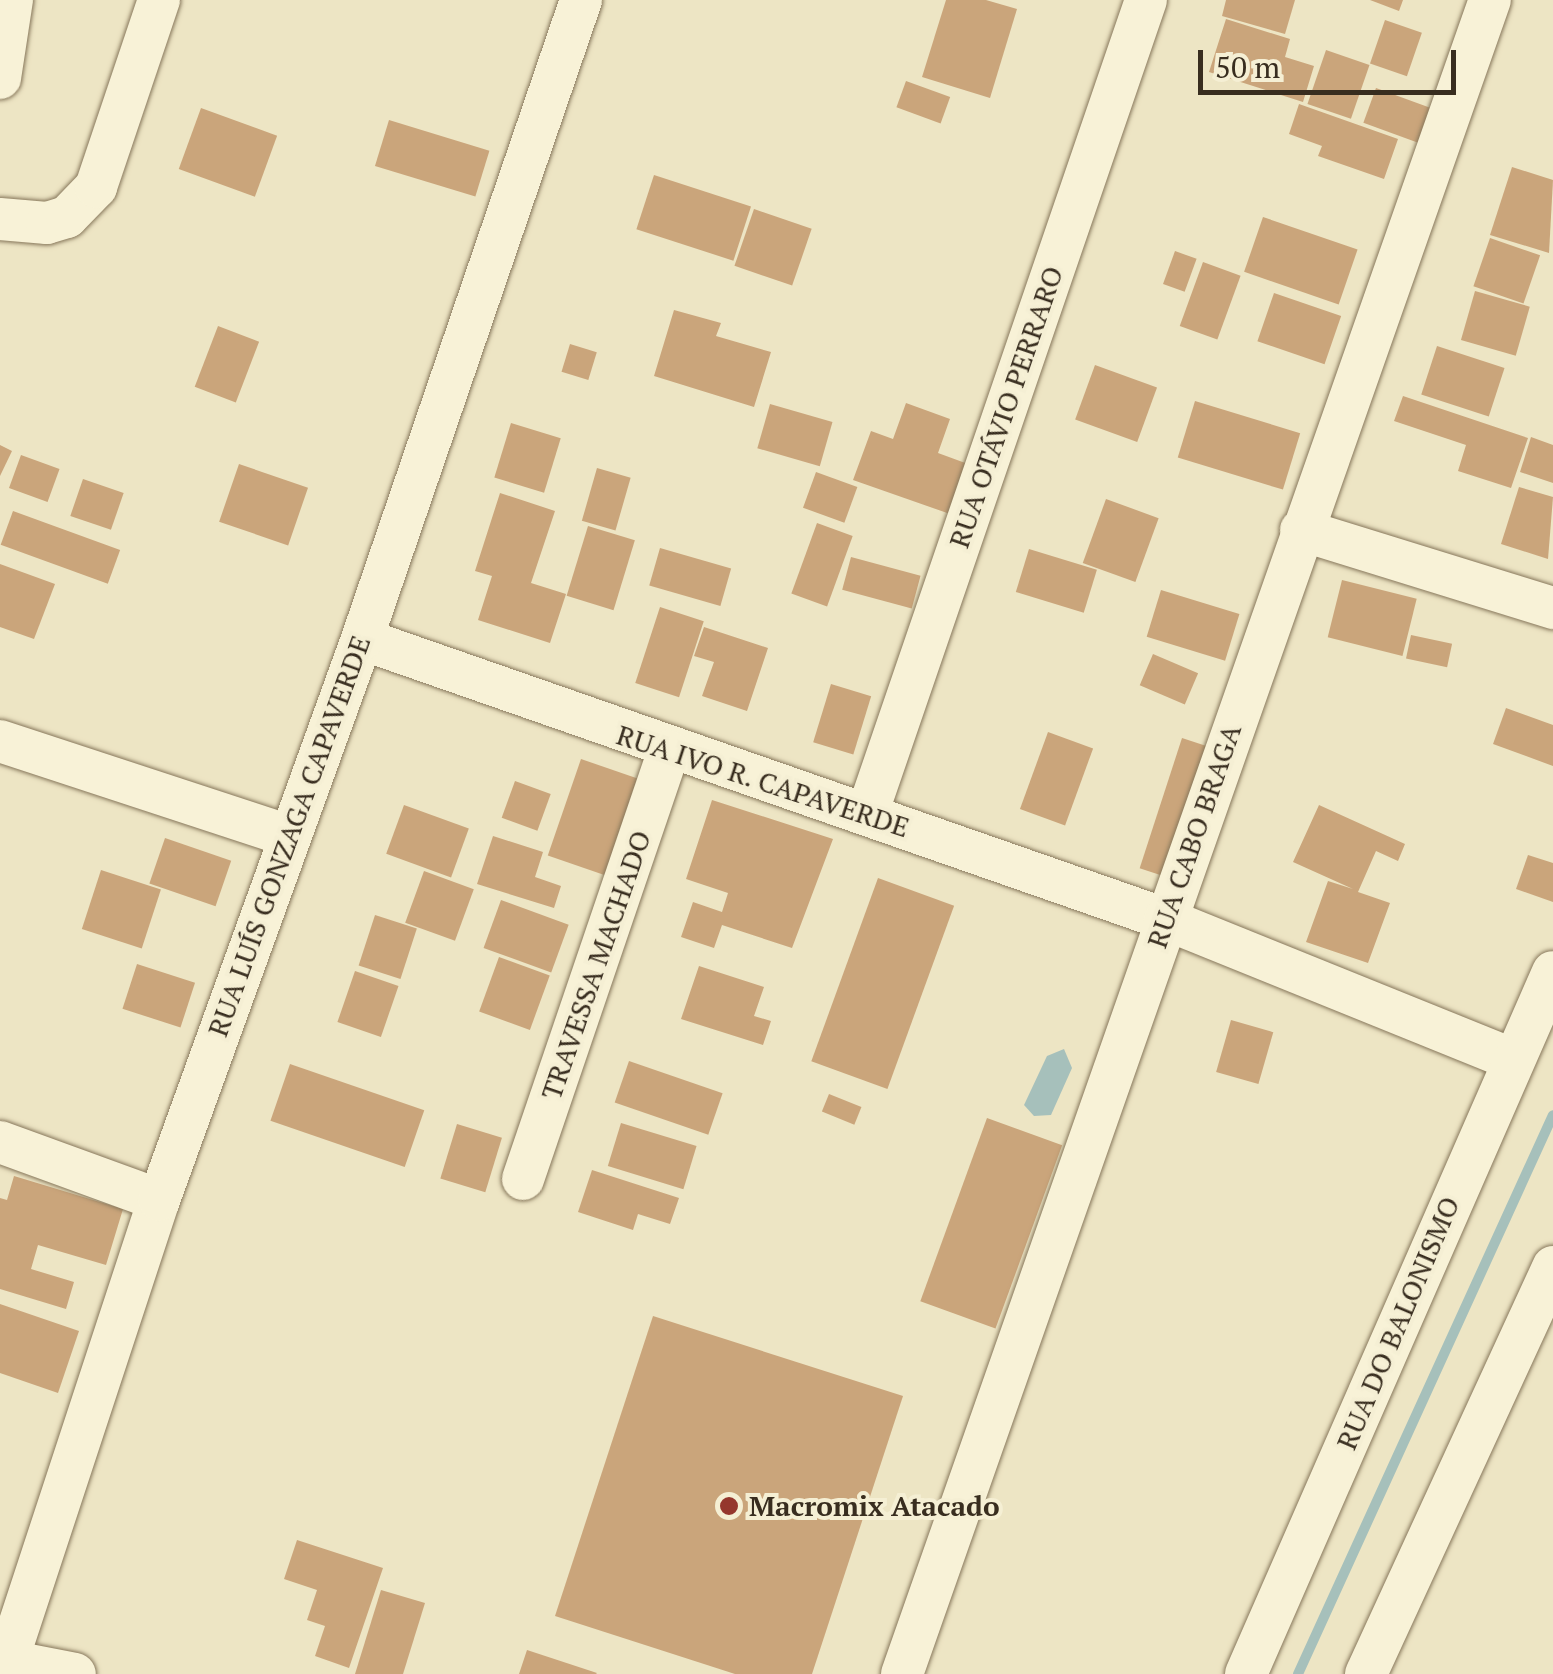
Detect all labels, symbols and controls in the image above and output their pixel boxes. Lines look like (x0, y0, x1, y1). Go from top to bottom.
scale bar (1203, 30, 1460, 92)
text: 50 m (1215, 47, 1280, 87)
street label: RUA OTÁVIO PERRARO (942, 262, 1070, 552)
street label: RUA LUÍS GONZAGA CAPAVERDE (201, 631, 377, 1041)
street label: RUA IVO R. CAPAVERDE (612, 718, 914, 844)
street label: RUA CABO BRAGA (1140, 719, 1248, 953)
street label: TRAVESSA MACHADO (534, 826, 658, 1104)
street label: RUA DO BALONISMO (1329, 1191, 1467, 1455)
place label: Macromix Atacado (749, 1489, 1000, 1523)
marker: Macromix Atacado (718, 1495, 740, 1517)

